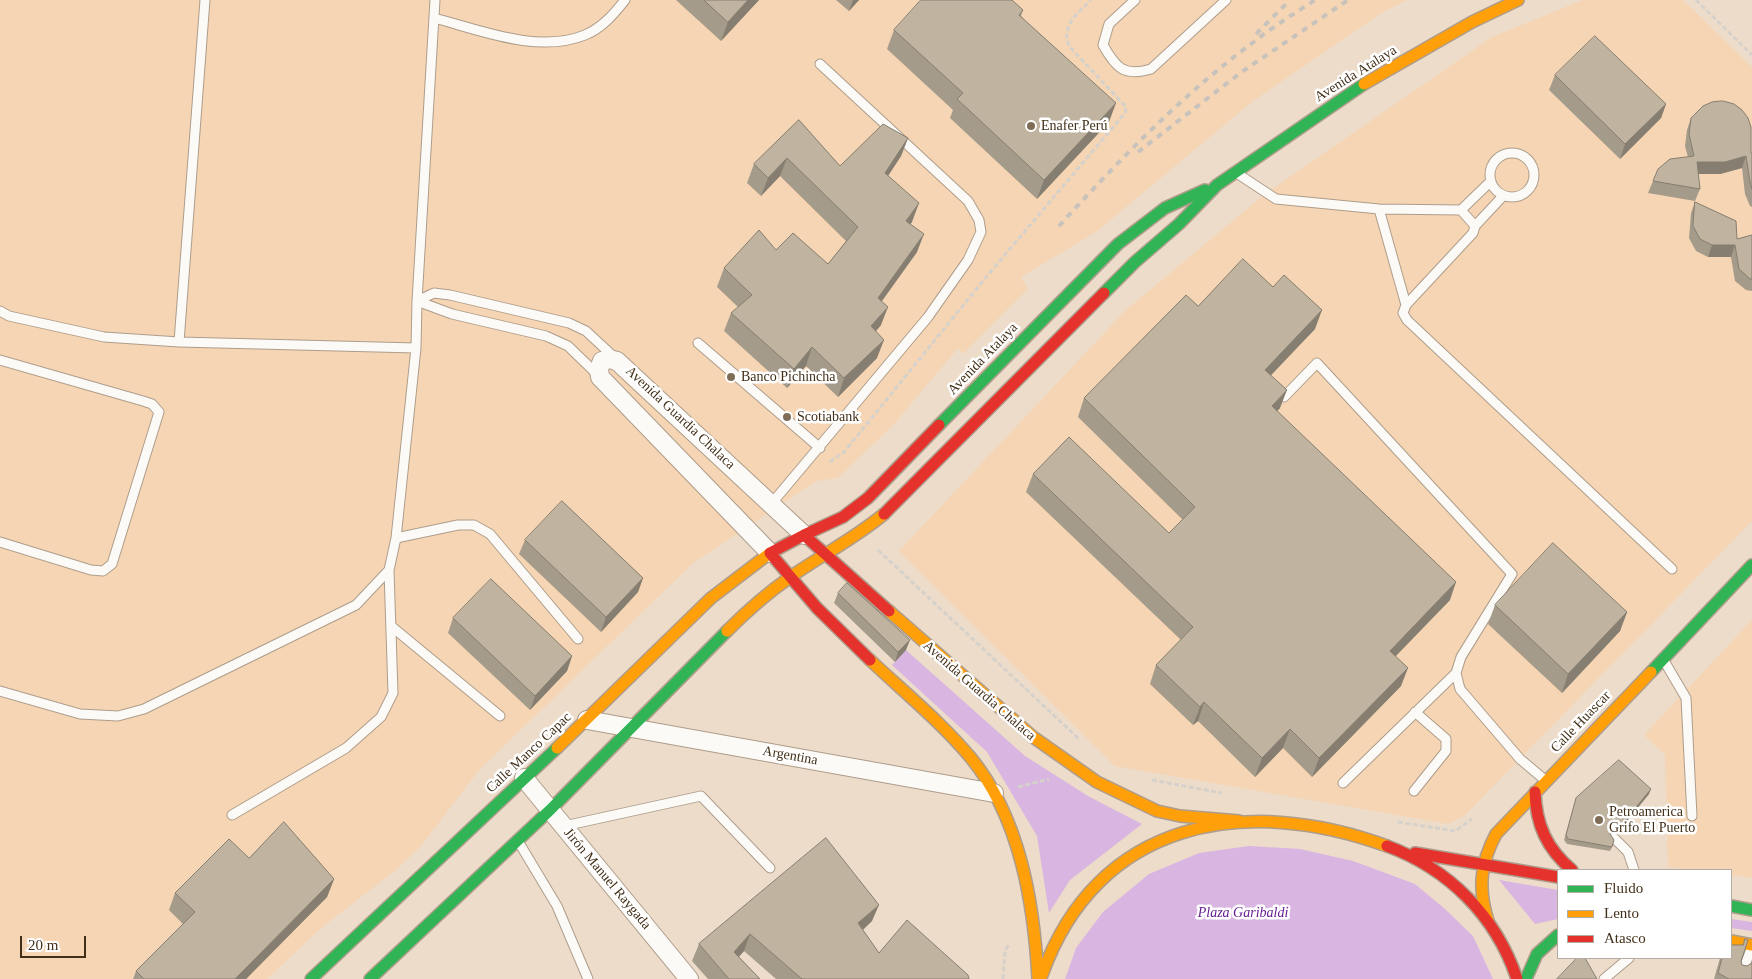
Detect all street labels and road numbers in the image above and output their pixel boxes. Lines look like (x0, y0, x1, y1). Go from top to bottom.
street label: Avenida Atalaya (1312, 42, 1400, 106)
street label: Avenida Atalaya (945, 320, 1021, 398)
street label: Avenida Guardia Chalaca (622, 363, 738, 473)
street label: Avenida Guardia Chalaca (919, 638, 1039, 744)
street label: Calle Huascar (1548, 688, 1614, 756)
street label: Calle Manco Capac (483, 709, 575, 797)
street label: Argentina (761, 743, 819, 769)
street label: Jirón Manuel Raygada (560, 825, 654, 933)

